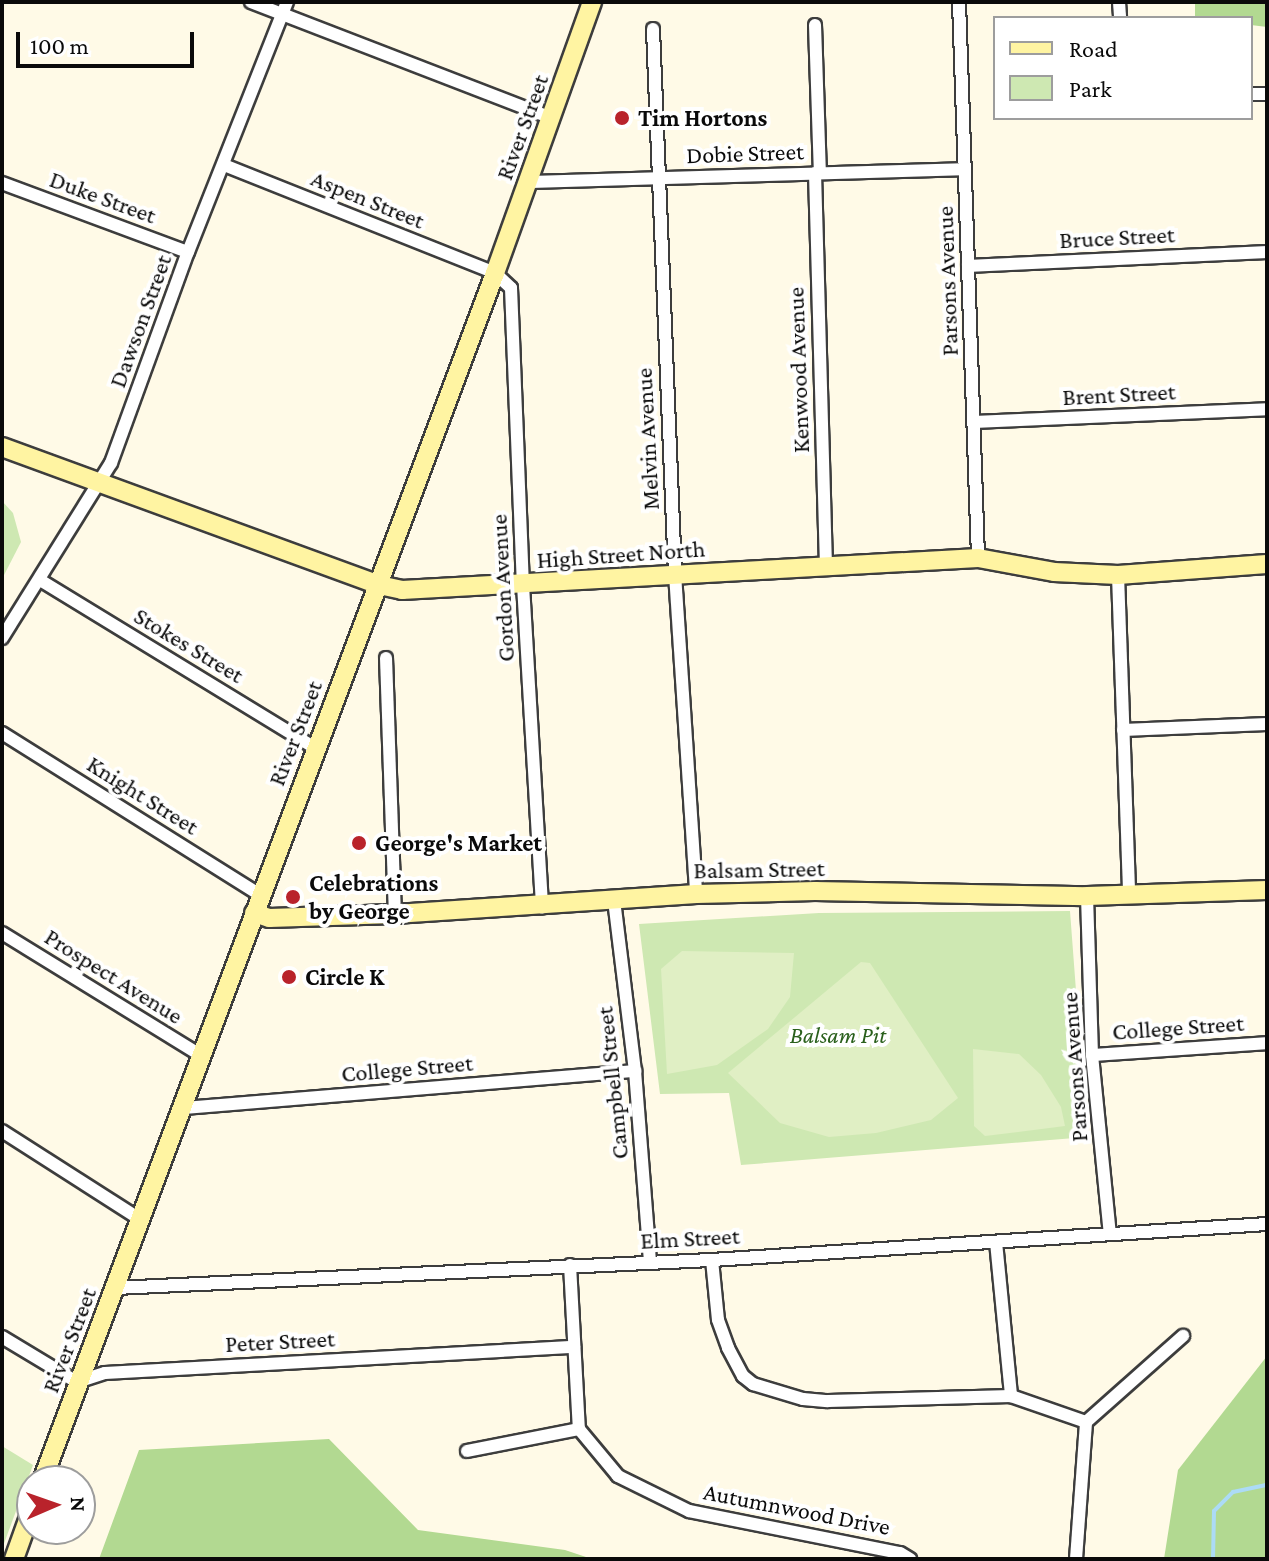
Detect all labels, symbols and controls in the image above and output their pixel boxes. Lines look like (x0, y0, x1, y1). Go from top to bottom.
scale bar (20, 16, 198, 66)
legend (993, 16, 1253, 120)
text: 100 m (30, 32, 89, 59)
text: Road (1069, 35, 1118, 62)
street label: River Street (490, 70, 554, 184)
text: Park (1069, 75, 1112, 102)
place label: Tim Hortons (638, 104, 767, 132)
marker: Tim Hortons (613, 109, 631, 127)
street label: Dobie Street (686, 137, 804, 169)
street label: Aspen Street (307, 163, 429, 235)
street label: Duke Street (46, 164, 160, 230)
street label: Parsons Avenue (930, 206, 964, 356)
street label: Bruce Street (1059, 220, 1175, 254)
street label: Dawson Street (103, 251, 177, 391)
street label: Kenwood Avenue (781, 287, 815, 453)
street label: Melvin Avenue (629, 367, 665, 511)
street label: Brent Street (1062, 377, 1176, 411)
street label: Gordon Avenue (484, 513, 520, 663)
street label: High Street North (536, 534, 706, 574)
street label: Stokes Street (129, 601, 249, 689)
street label: River Street (262, 676, 328, 790)
street label: Knight Street (82, 749, 204, 841)
place label: George's Market (375, 829, 542, 857)
marker: George's Market (350, 834, 368, 852)
street label: Balsam Street (693, 853, 825, 885)
place label: Celebrations by George (309, 869, 438, 925)
marker: Celebrations by George (284, 888, 302, 906)
street label: Prospect Avenue (40, 922, 188, 1030)
place label: Circle K (305, 963, 384, 991)
marker: Circle K (280, 968, 298, 986)
street label: Parsons Avenue (1054, 991, 1094, 1143)
street label: Campbell Street (590, 1005, 634, 1161)
street label: College Street (1111, 1008, 1245, 1046)
park label: Balsam Pit (790, 1021, 886, 1049)
street label: College Street (340, 1048, 474, 1088)
street label: Elm Street (640, 1221, 740, 1255)
street label: River Street (36, 1283, 102, 1397)
street label: Peter Street (224, 1324, 336, 1358)
north arrow (16, 1465, 96, 1545)
street label: Autumnwood Drive (701, 1477, 893, 1541)
text: N (66, 1496, 91, 1512)

